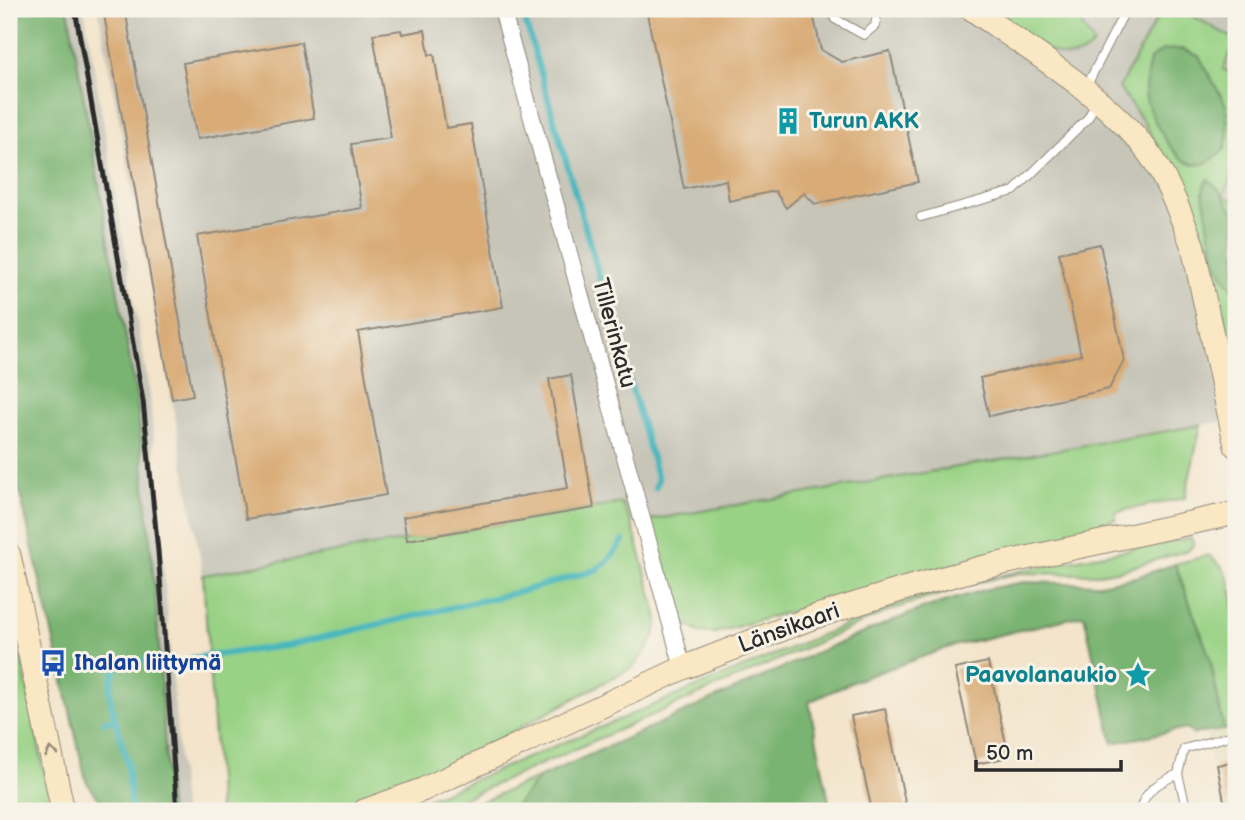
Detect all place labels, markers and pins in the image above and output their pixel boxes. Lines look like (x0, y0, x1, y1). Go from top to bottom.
building icon: Turun AKK (773, 106, 803, 136)
place label: Turun AKK (809, 107, 920, 135)
bus stop icon: Ihalan liittymä (38, 648, 68, 678)
place label: Ihalan liittymä (74, 649, 221, 677)
place icon: Paavolanaukio (1123, 660, 1153, 690)
place label: Paavolanaukio (965, 661, 1117, 689)

